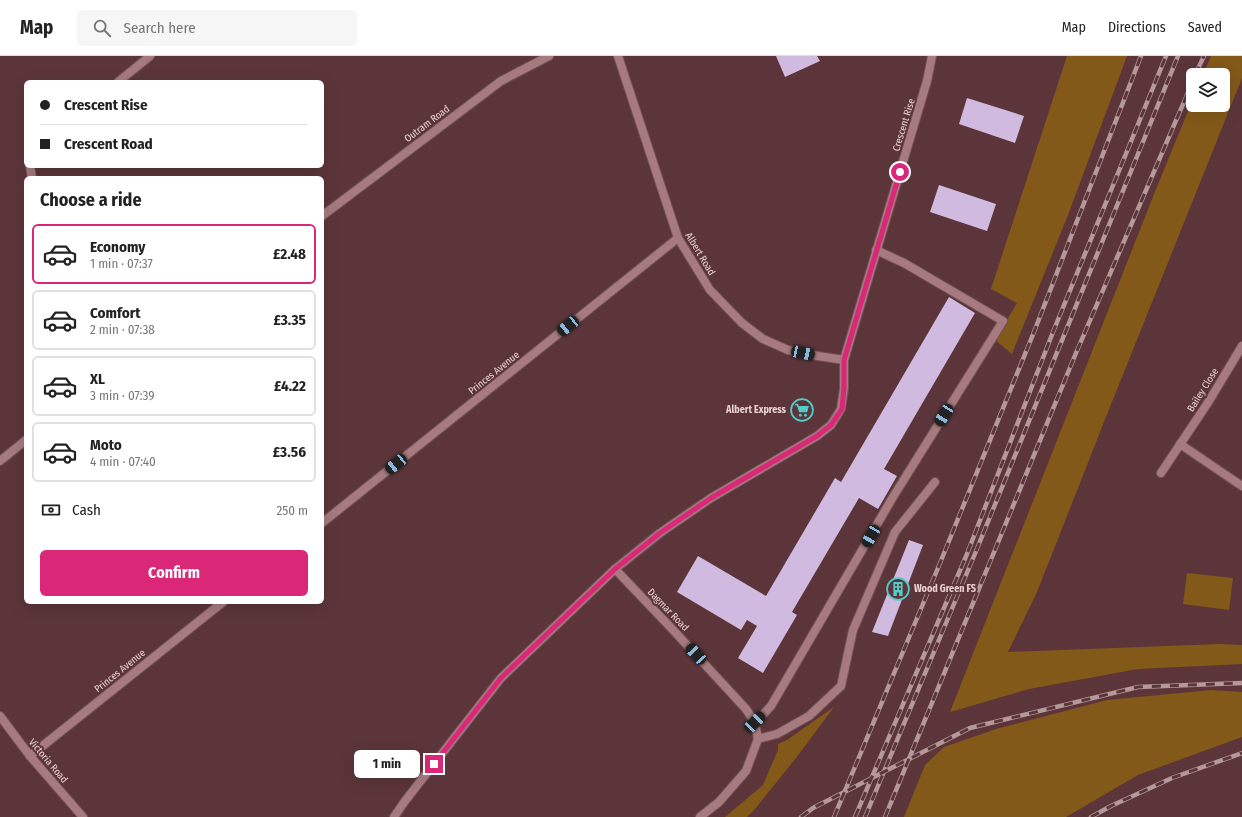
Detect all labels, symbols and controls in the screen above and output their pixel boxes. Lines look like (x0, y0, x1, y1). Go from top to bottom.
search box (77, 10, 357, 46)
text: Map (20, 16, 53, 39)
icon: search (91, 17, 113, 39)
text: Search here (123, 19, 196, 37)
text: Map (1062, 19, 1086, 36)
text: Directions (1108, 19, 1166, 36)
text: Saved (1188, 19, 1222, 36)
map controls (1186, 68, 1230, 112)
button: layers (1186, 68, 1230, 112)
text: Crescent Rise (64, 96, 148, 114)
street label: Crescent Rise (890, 97, 918, 153)
street label: Outram Road (402, 103, 452, 145)
text: Crescent Road (64, 135, 153, 153)
route start (891, 163, 909, 181)
text: Choose a ride (40, 189, 142, 211)
street label: Albert Road (682, 230, 718, 278)
icon: car (42, 236, 78, 272)
text: Economy (90, 238, 145, 256)
text: £2.48 (273, 245, 306, 263)
text: 1 min · 07:37 (90, 256, 153, 271)
icon: car (42, 302, 78, 338)
text: Comfort (90, 304, 141, 322)
text: £3.35 (273, 311, 306, 329)
car (555, 314, 581, 338)
text: 2 min · 07:38 (90, 322, 155, 337)
car (790, 345, 816, 361)
street label: Princes Avenue (466, 349, 522, 397)
street label: Bailey Close (1185, 366, 1221, 414)
icon: car (42, 368, 78, 404)
text: XL (90, 370, 105, 388)
text: £4.22 (274, 377, 306, 395)
text: 3 min · 07:39 (90, 388, 155, 403)
supermarket icon: Albert Express (789, 397, 815, 423)
car (933, 402, 955, 428)
place label: Albert Express (725, 404, 787, 416)
icon: car (42, 434, 78, 470)
text: Moto (90, 436, 122, 454)
text: £3.56 (273, 443, 306, 461)
car (383, 452, 409, 476)
text: 4 min · 07:40 (90, 454, 156, 469)
icon: cash (40, 499, 62, 521)
text: Cash (72, 501, 101, 519)
text: 250 m (276, 503, 308, 518)
car (860, 523, 882, 549)
button: Confirm (40, 550, 308, 596)
building icon: Wood Green FS (885, 576, 911, 602)
place label: Wood Green FS (914, 583, 976, 595)
street label: Dagmar Road (645, 586, 691, 634)
car (683, 641, 709, 667)
street label: Princes Avenue (92, 647, 148, 695)
car (742, 709, 768, 735)
street label: Victoria Road (26, 736, 70, 786)
callout: 1 min (354, 750, 420, 778)
route end (425, 755, 443, 773)
text: 1 min (373, 756, 401, 771)

